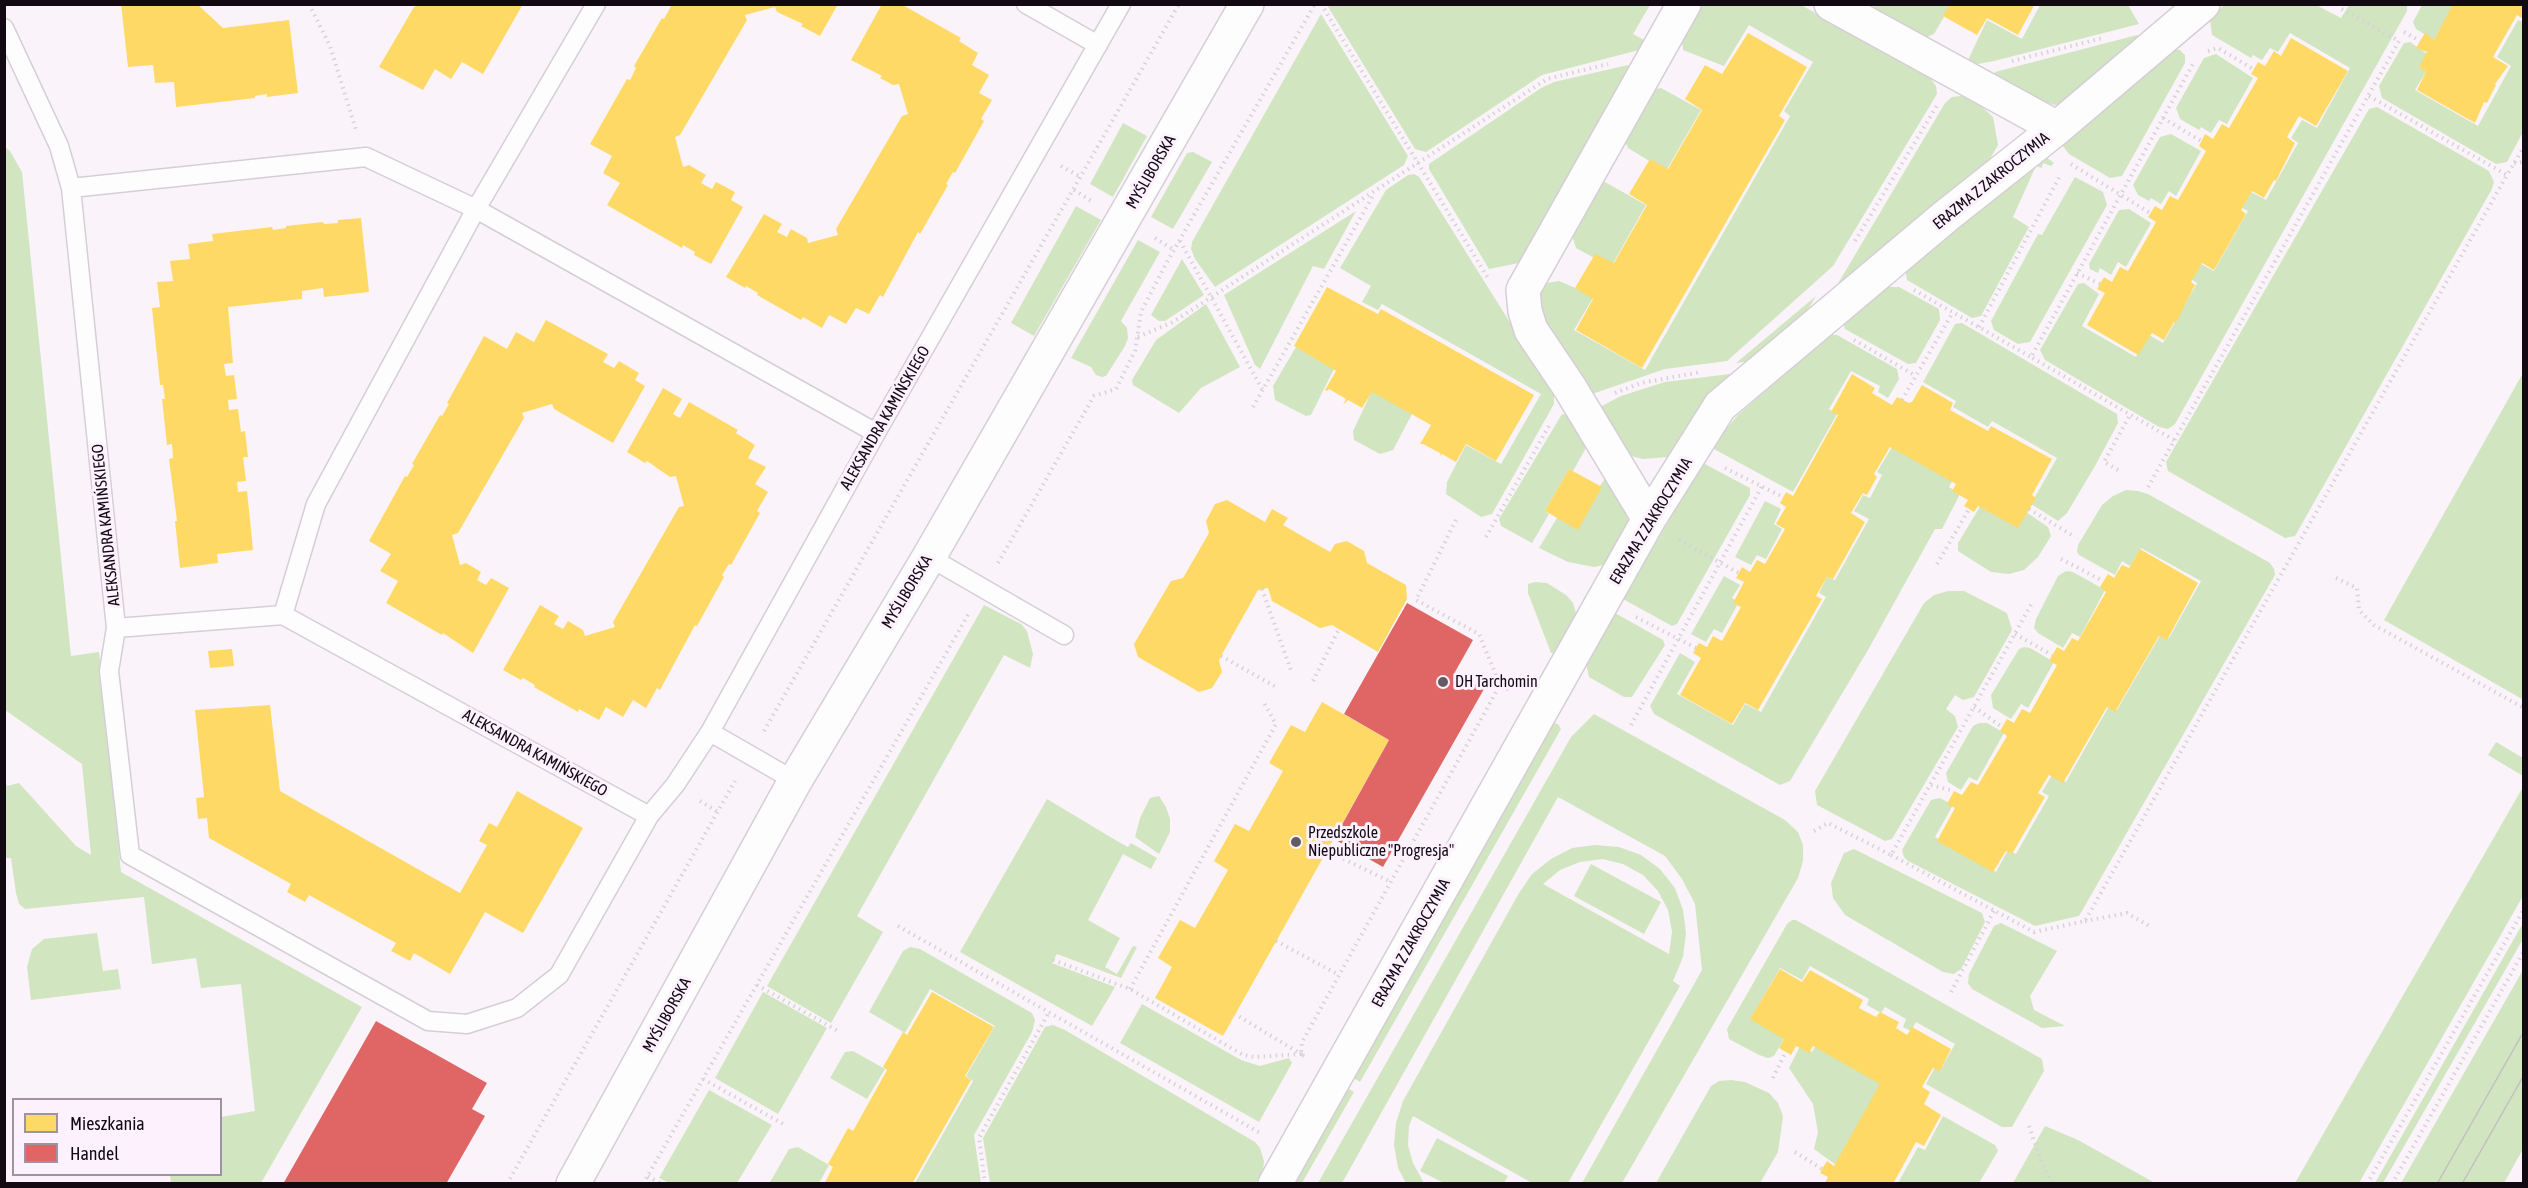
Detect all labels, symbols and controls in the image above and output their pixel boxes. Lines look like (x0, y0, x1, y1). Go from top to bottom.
street label: ERAZMA Z ZAKROCZYMIA (1929, 128, 2053, 234)
street label: MYŚLIBORSKA (1122, 132, 1180, 212)
street label: ALEKSANDRA KAMIŃSKIEGO (836, 343, 934, 493)
street label: ALEKSANDRA KAMIŃSKIEGO (88, 443, 124, 607)
street label: ERAZMA Z ZAKROCZYMIA (1606, 454, 1696, 588)
street label: MYŚLIBORSKA (878, 552, 936, 632)
place label: DH Tarchomin (1455, 672, 1538, 692)
marker: DH Tarchomin (1436, 675, 1450, 689)
street label: ALEKSANDRA KAMIŃSKIEGO (459, 705, 611, 801)
place label: Przedszkole Niepubliczne "Progresja" (1308, 823, 1454, 861)
marker: Przedszkole Niepubliczne "Progresja" (1289, 835, 1303, 849)
street label: ERAZMA Z ZAKROCZYMIA (1368, 875, 1454, 1011)
street label: MYŚLIBORSKA (639, 974, 695, 1056)
legend (12, 1098, 222, 1176)
text: Mieszkania (70, 1113, 145, 1134)
text: Handel (70, 1143, 119, 1164)

